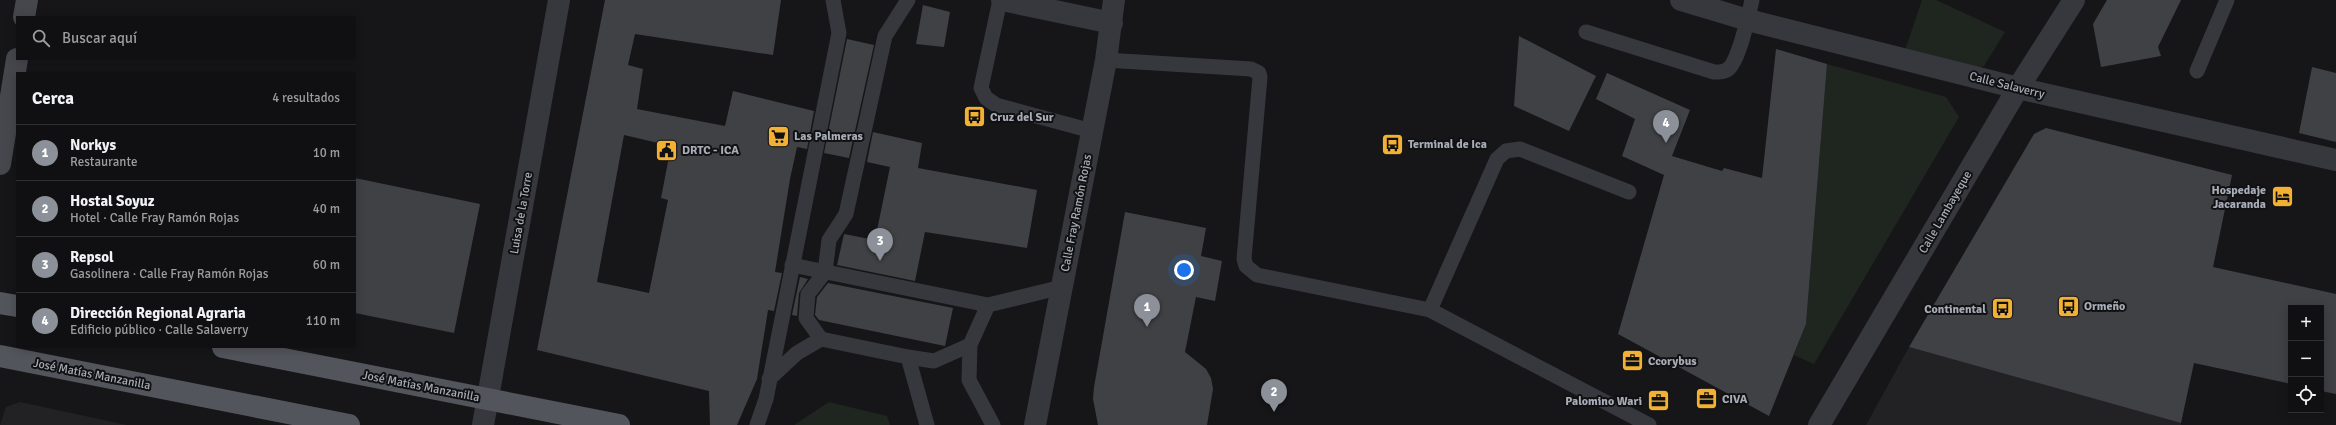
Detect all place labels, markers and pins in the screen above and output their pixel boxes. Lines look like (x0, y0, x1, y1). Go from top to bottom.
bus stop icon: Cruz del Sur (962, 104, 988, 130)
place label: Cruz del Sur (990, 110, 1054, 125)
pin: 4 (1653, 110, 1679, 143)
supermarket icon: Las Palmeras (766, 123, 792, 149)
place label: Las Palmeras (794, 129, 864, 144)
bus stop icon: Terminal de Ica (1379, 131, 1405, 157)
public building icon: DRTC - ICA (653, 137, 679, 163)
place label: Terminal de Ica (1408, 137, 1487, 152)
place label: DRTC - ICA (682, 143, 739, 158)
place label: Hospedaje Jacaranda (2211, 183, 2266, 212)
hotel icon: Hospedaje Jacaranda (2269, 184, 2295, 210)
pin: 3 (867, 228, 893, 261)
bus stop icon: Ormeño (2056, 293, 2082, 319)
pin: 1 (1134, 294, 1160, 327)
bus stop icon: Continental (1989, 296, 2015, 322)
place label: Ormeño (2084, 299, 2125, 314)
place label: Continental (1924, 302, 1986, 317)
office icon: Ccorybus (1619, 348, 1645, 374)
place label: Ccorybus (1648, 354, 1697, 369)
pin: 2 (1261, 379, 1287, 412)
office icon: CIVA (1693, 386, 1719, 412)
office icon: Palomino Wari (1645, 388, 1671, 414)
place label: CIVA (1722, 392, 1748, 407)
place label: Palomino Wari (1565, 394, 1642, 409)

